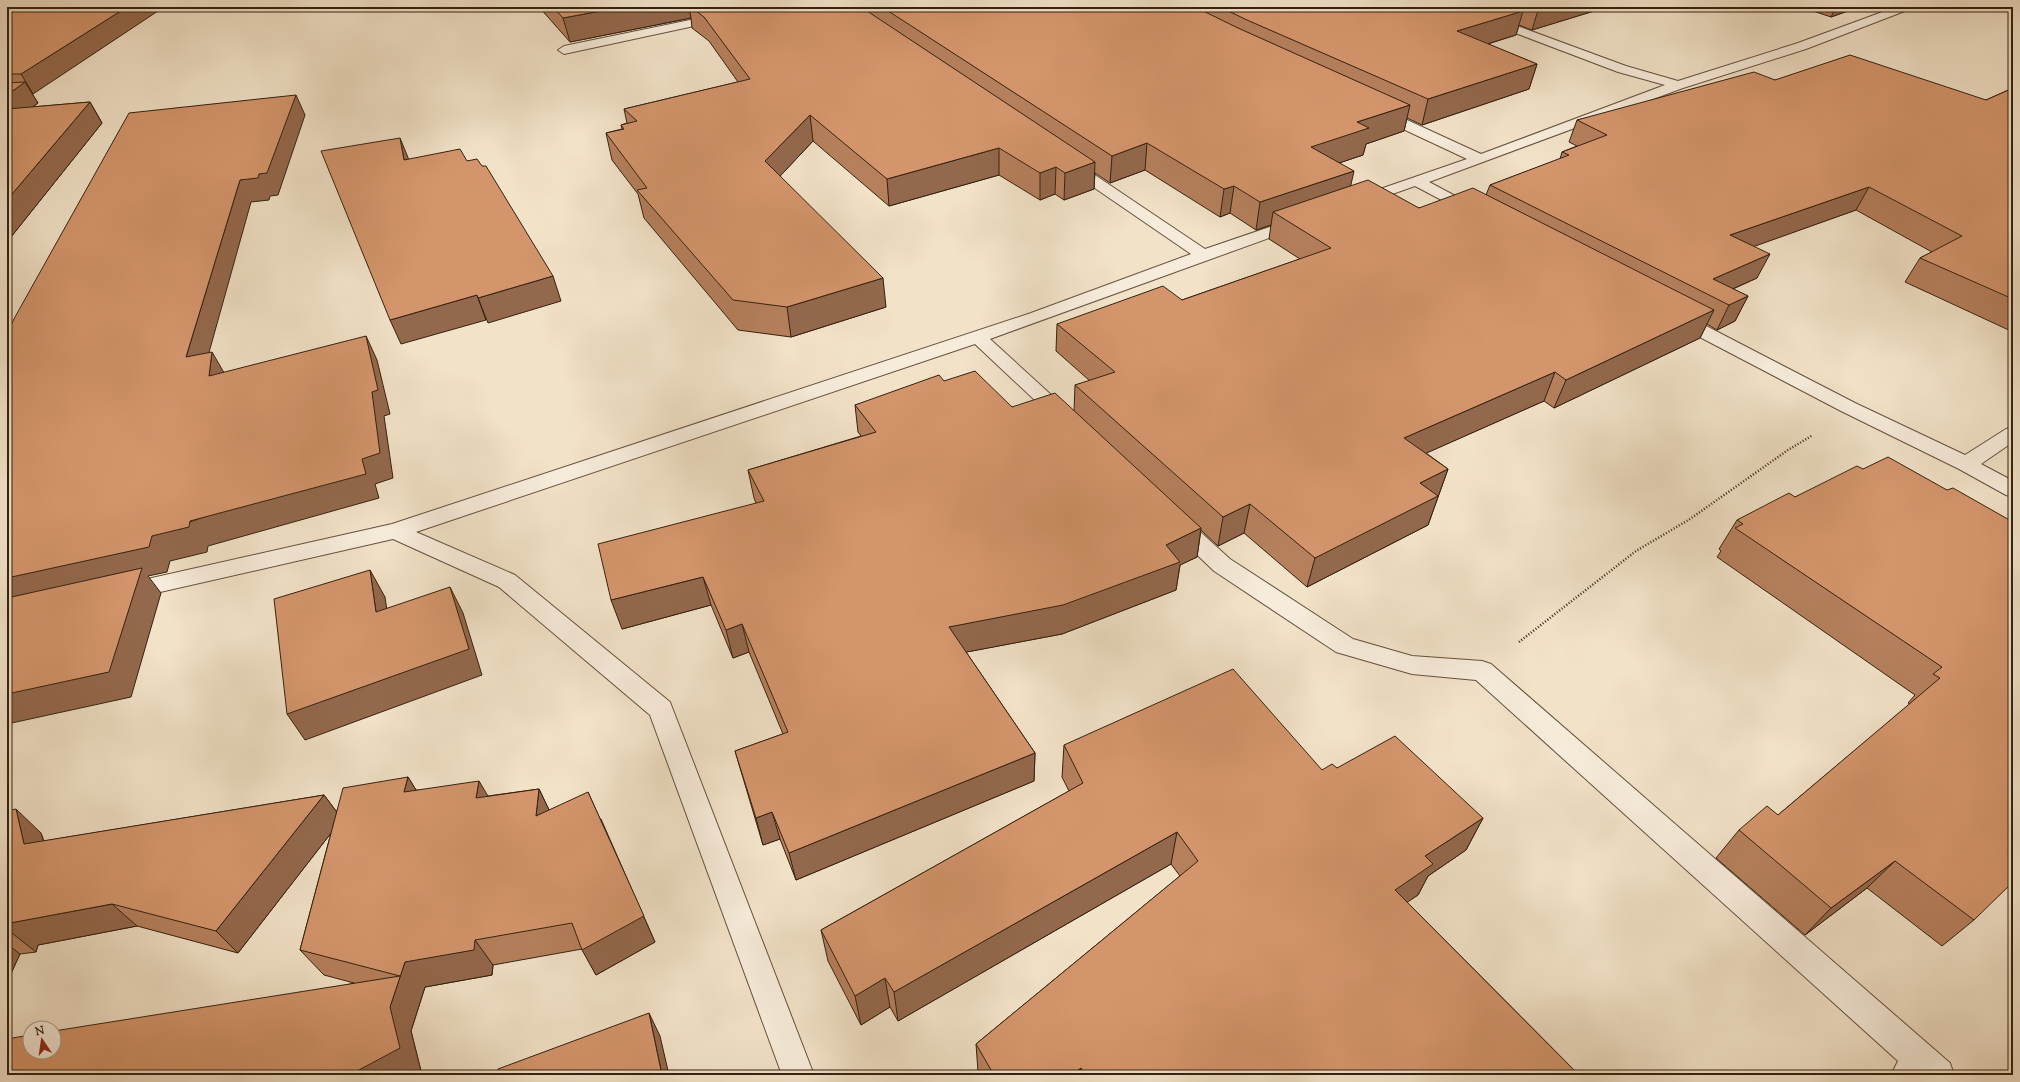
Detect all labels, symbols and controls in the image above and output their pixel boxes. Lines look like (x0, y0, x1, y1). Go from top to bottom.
north arrow (22, 1020, 62, 1060)
text: N (33, 1022, 46, 1040)

